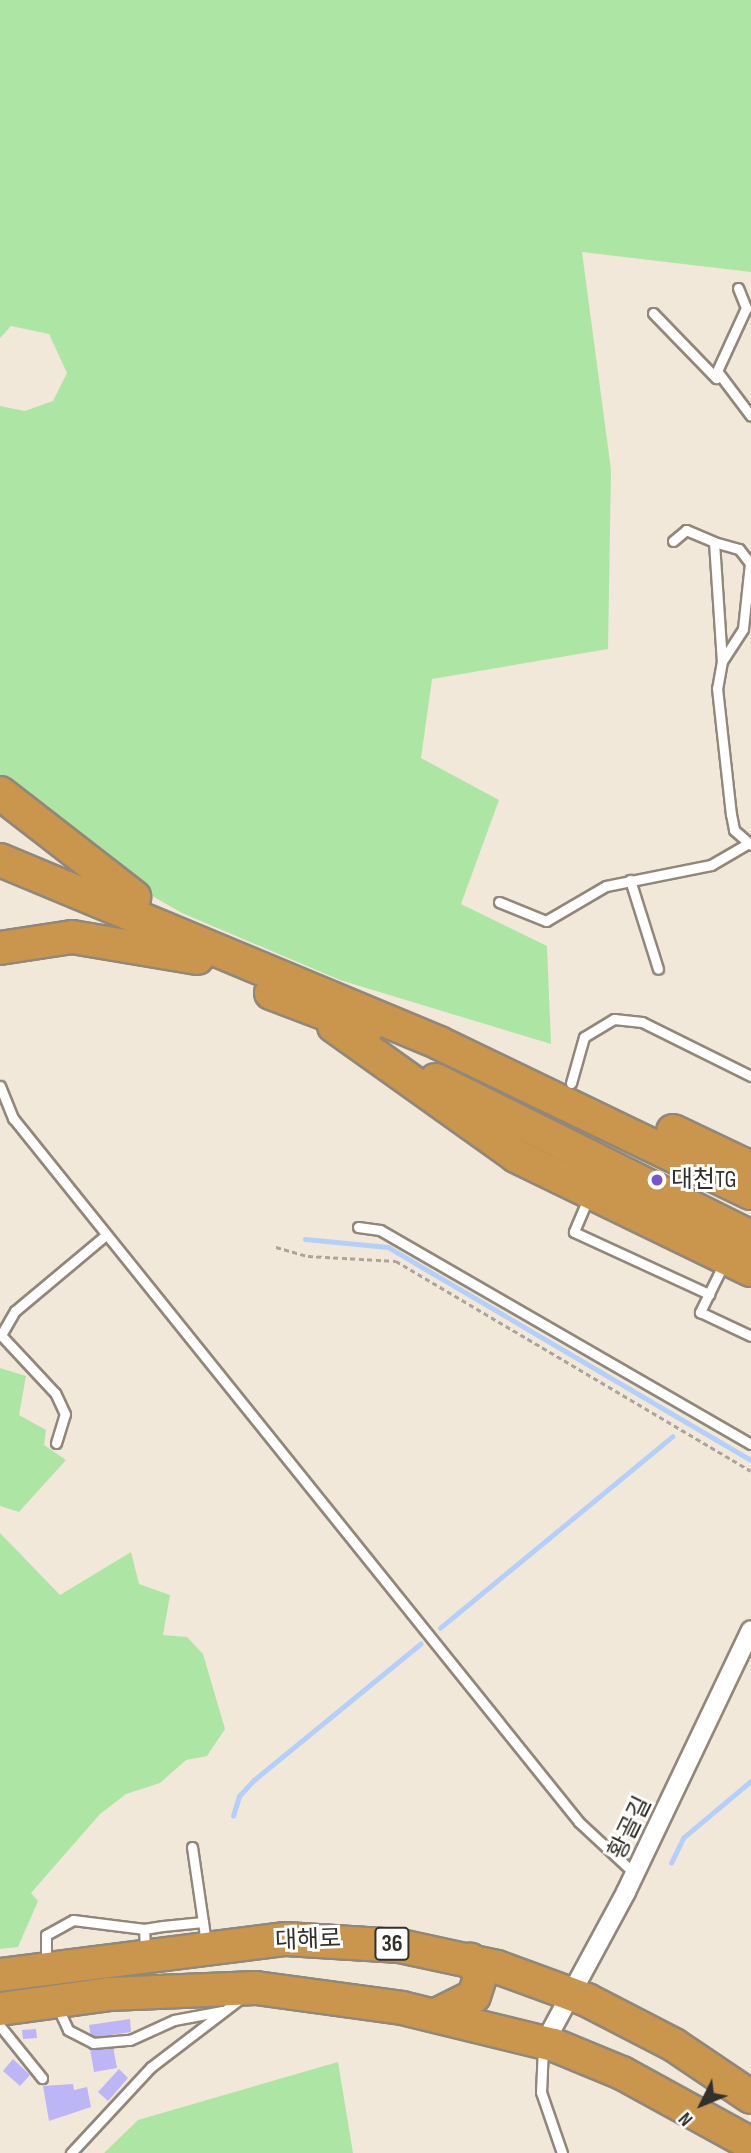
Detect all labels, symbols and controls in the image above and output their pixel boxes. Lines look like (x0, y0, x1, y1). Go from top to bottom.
place label: 대천TG (671, 1166, 737, 1194)
marker: 대천TG (649, 1172, 665, 1188)
street label: 황골길 (603, 1792, 657, 1864)
street label: 대해로 (274, 1924, 342, 1956)
road number: 36 (373, 1924, 411, 1964)
north arrow (667, 2069, 737, 2139)
text: N (674, 2107, 698, 2130)

